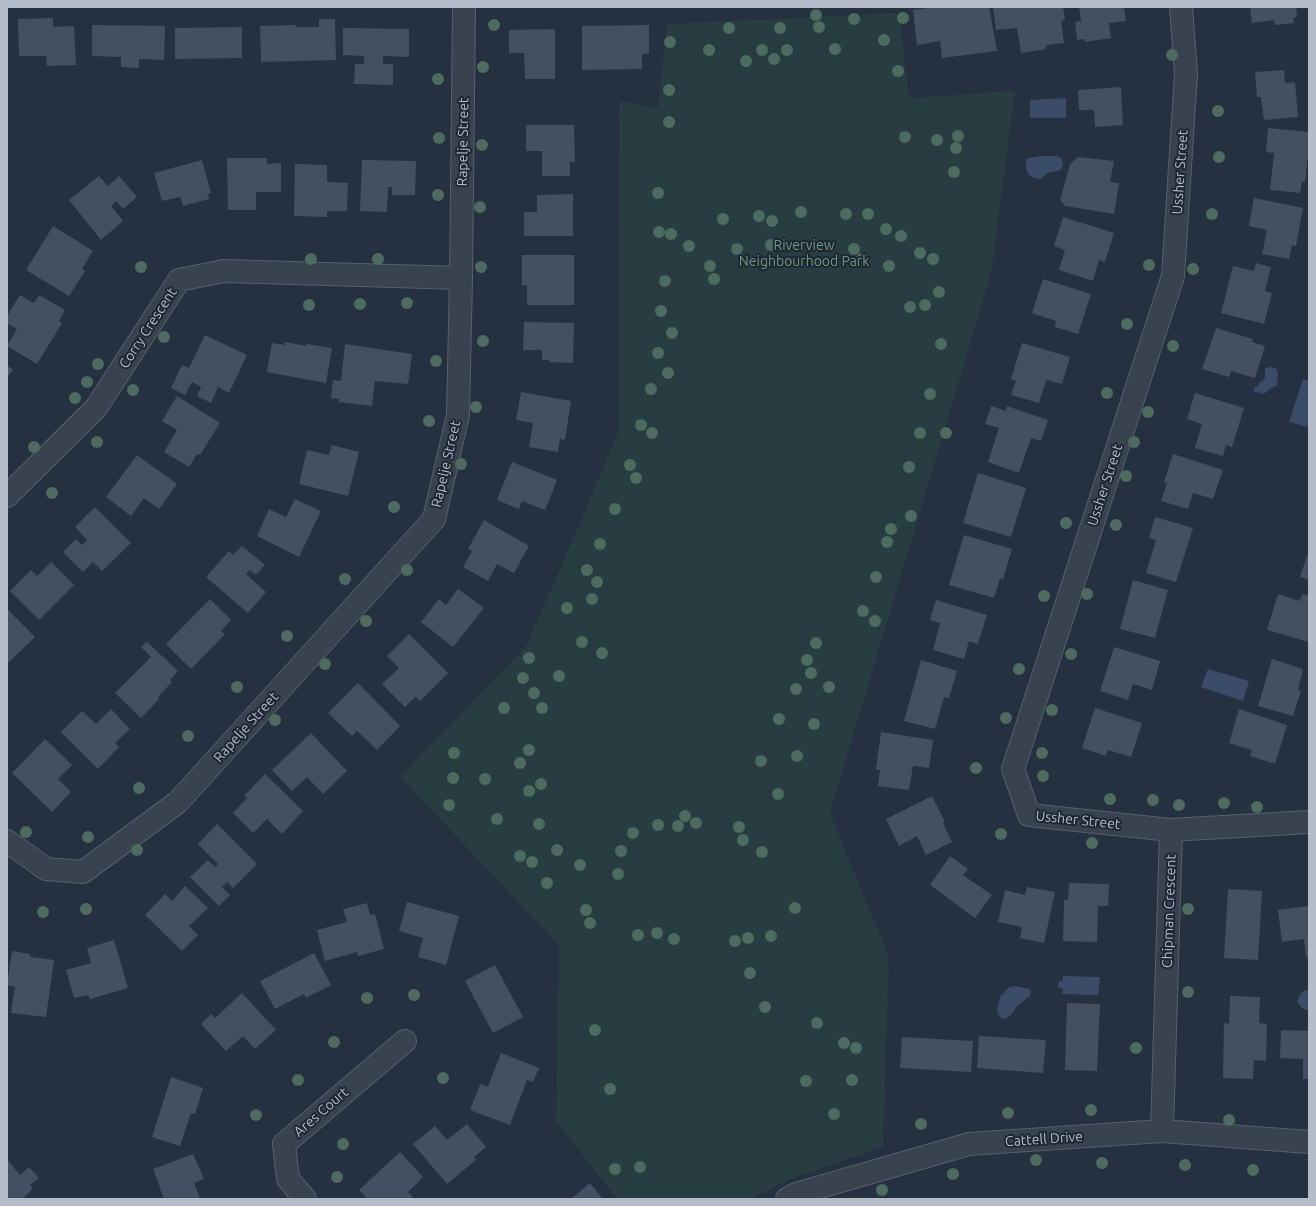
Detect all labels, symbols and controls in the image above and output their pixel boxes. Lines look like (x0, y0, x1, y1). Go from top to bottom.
street label: Rapelje Street (454, 97, 472, 187)
street label: Ussher Street (1169, 129, 1191, 215)
park label: Riverview Neighbourhood Park (739, 237, 869, 270)
street label: Corry Crescent (116, 284, 180, 372)
street label: Rapelje Street (428, 419, 464, 509)
street label: Ussher Street (1084, 442, 1126, 528)
street label: Rapelje Street (210, 688, 282, 766)
street label: Ussher Street (1035, 807, 1121, 833)
street label: Chipman Crescent (1159, 854, 1179, 968)
street label: Ares Court (290, 1084, 352, 1140)
street label: Cattell Drive (1004, 1128, 1084, 1150)

